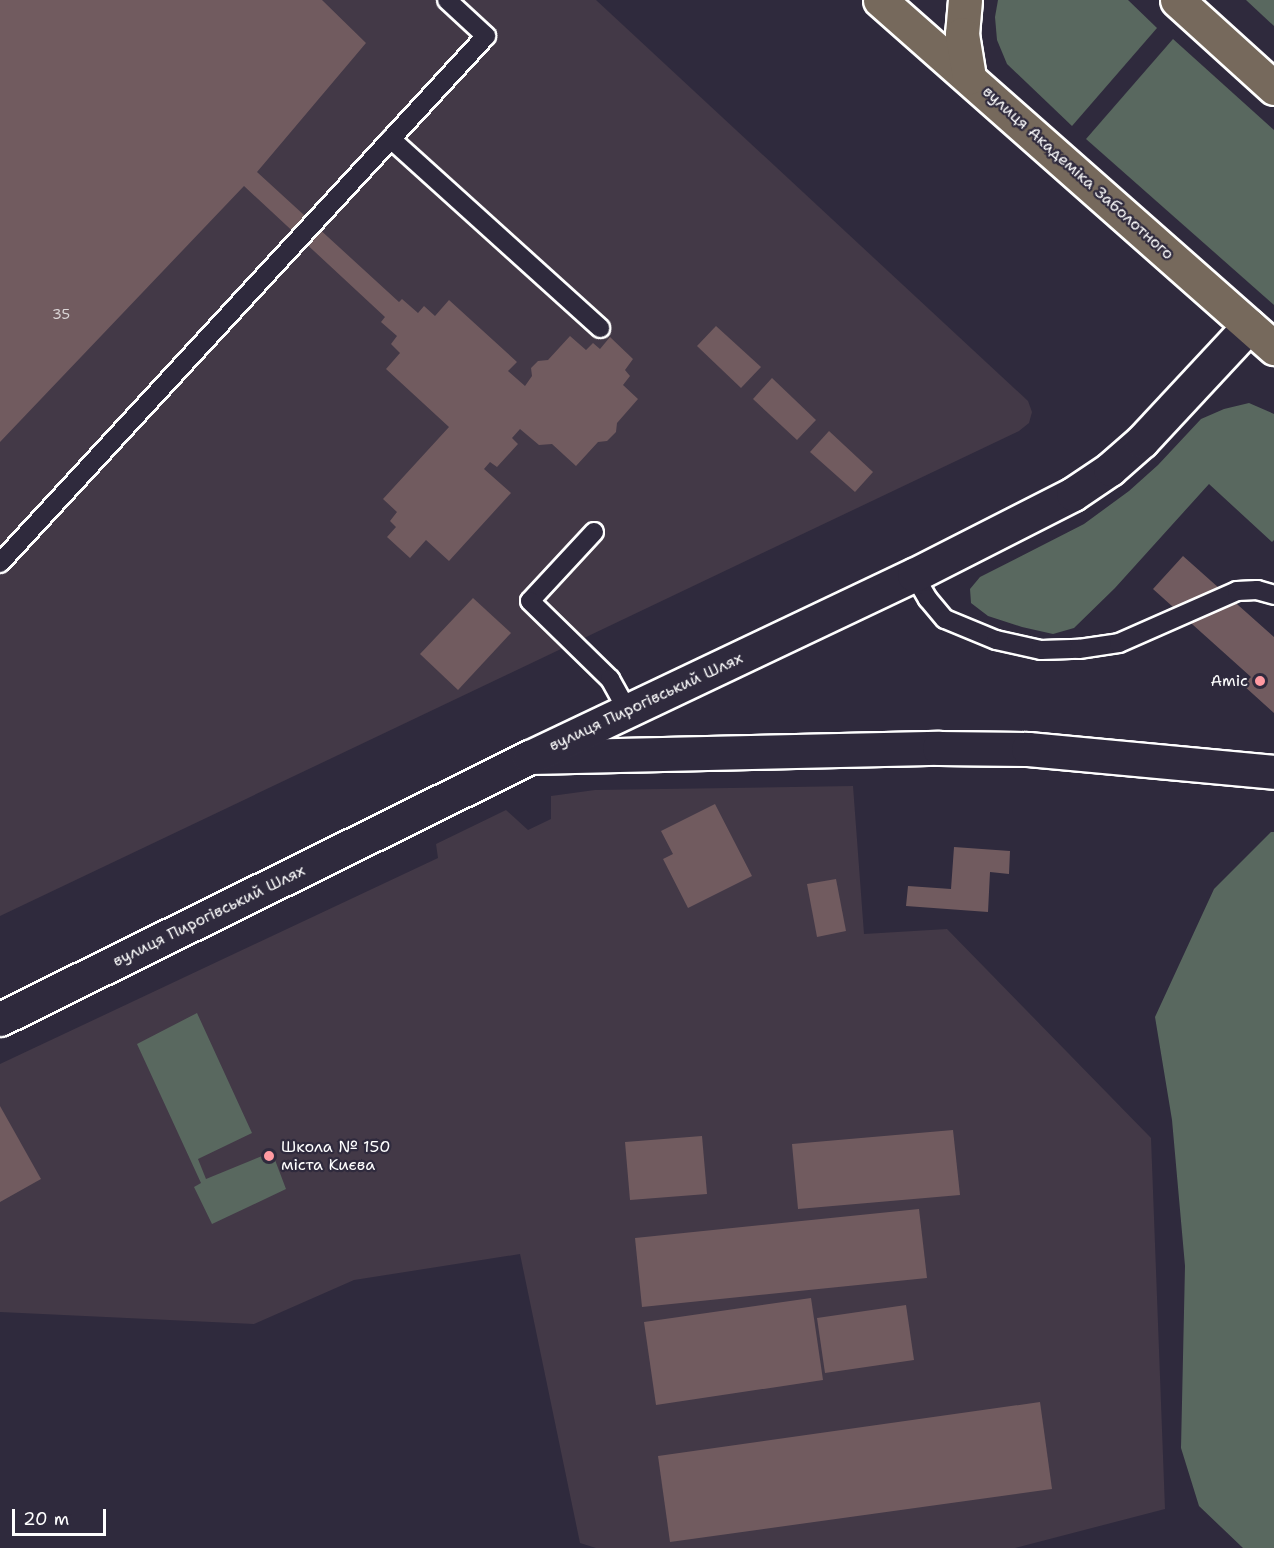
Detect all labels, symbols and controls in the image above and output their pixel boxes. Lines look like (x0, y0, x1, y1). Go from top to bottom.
street label: вулиця Академіка Заболотного (978, 82, 1178, 264)
house number: 35 (52, 306, 70, 322)
street label: вулиця Пирогівський Шлях (546, 649, 746, 755)
place label: Amic (1210, 671, 1248, 691)
marker: Amic (1253, 674, 1267, 688)
street label: вулиця Пирогівський Шлях (110, 861, 308, 971)
place label: Школа № 150 міста Києва (281, 1137, 390, 1175)
marker: Школа № 150 міста Києва (262, 1149, 276, 1163)
scale bar (15, 1497, 110, 1535)
text: 20 m (23, 1507, 69, 1531)

